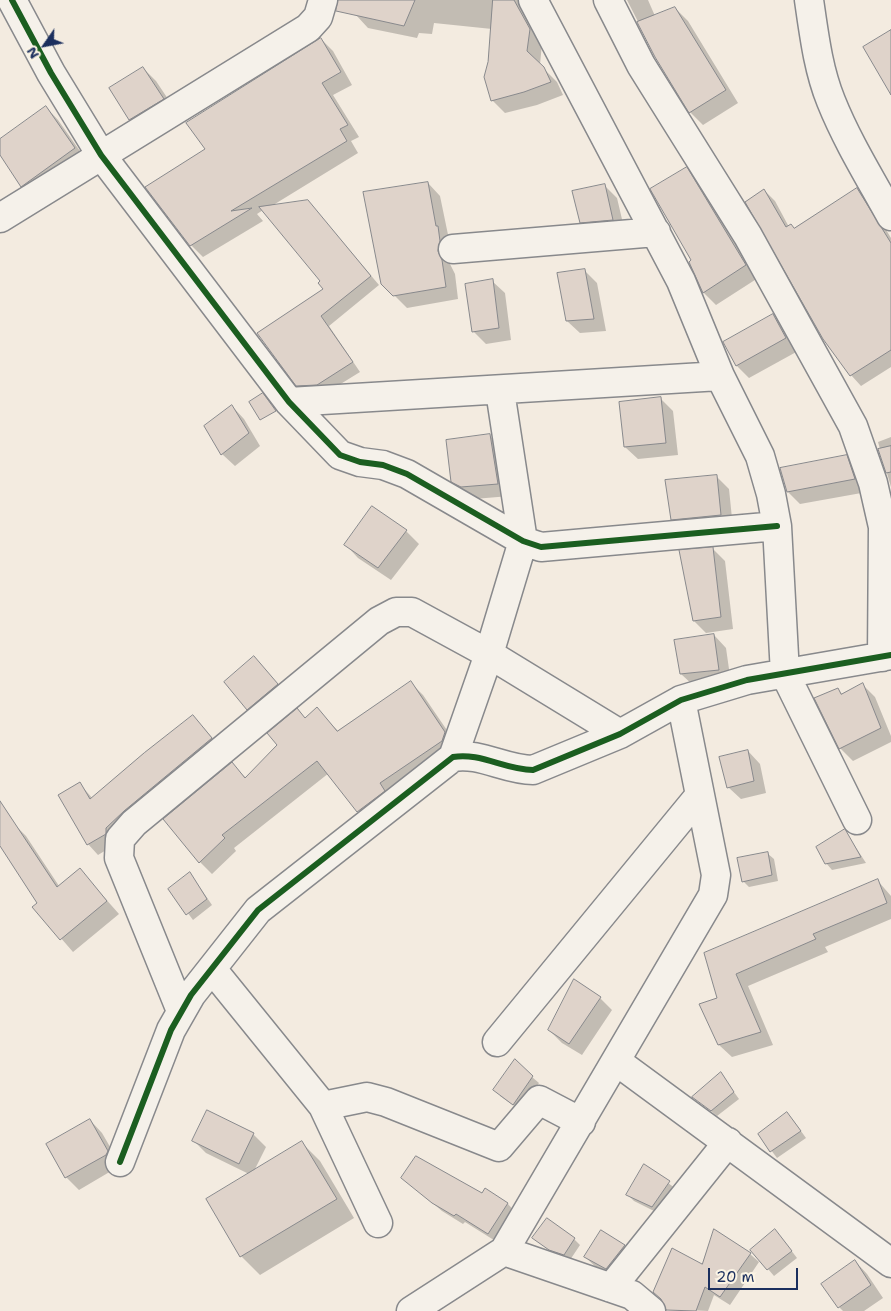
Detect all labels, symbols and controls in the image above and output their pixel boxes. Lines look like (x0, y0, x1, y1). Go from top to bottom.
north arrow (20, 20, 70, 70)
text: N (22, 44, 43, 63)
scale bar (711, 1258, 801, 1290)
text: 20 m (716, 1267, 755, 1287)

